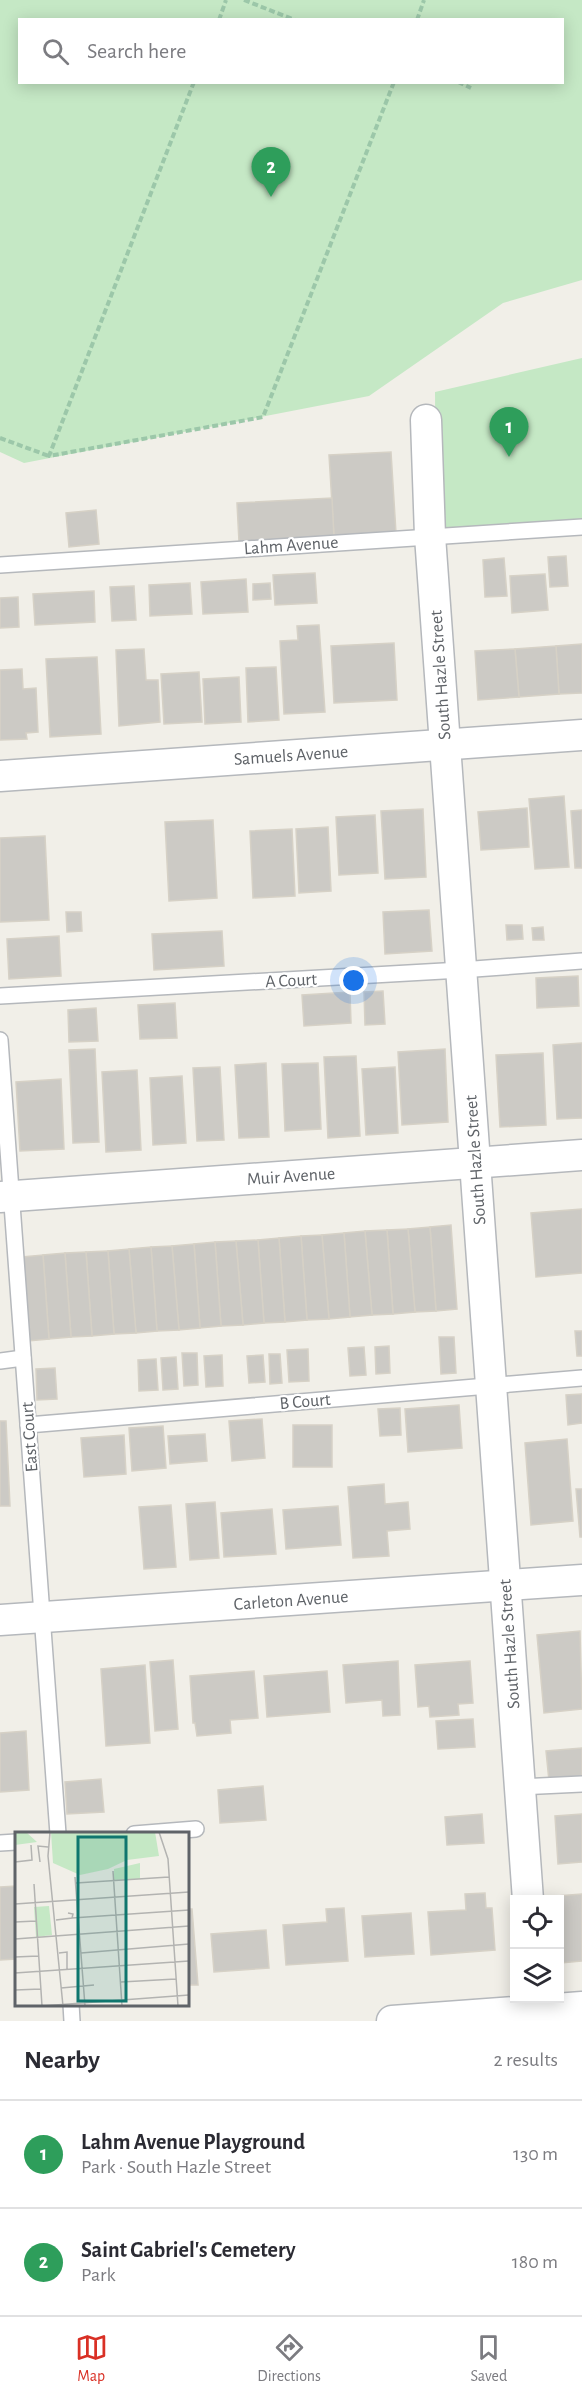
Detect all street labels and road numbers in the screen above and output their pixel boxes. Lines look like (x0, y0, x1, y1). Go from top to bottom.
street label: Lahm Avenue (243, 534, 339, 558)
street label: South Hazle Street (427, 609, 455, 740)
street label: Samuels Avenue (233, 743, 349, 769)
street label: A Court (265, 971, 318, 991)
street label: South Hazle Street (462, 1094, 490, 1225)
street label: Muir Avenue (246, 1165, 336, 1189)
street label: B Court (279, 1391, 332, 1413)
street label: East Court (19, 1401, 41, 1473)
street label: South Hazle Street (496, 1578, 524, 1709)
street label: Carleton Avenue (233, 1588, 349, 1614)

